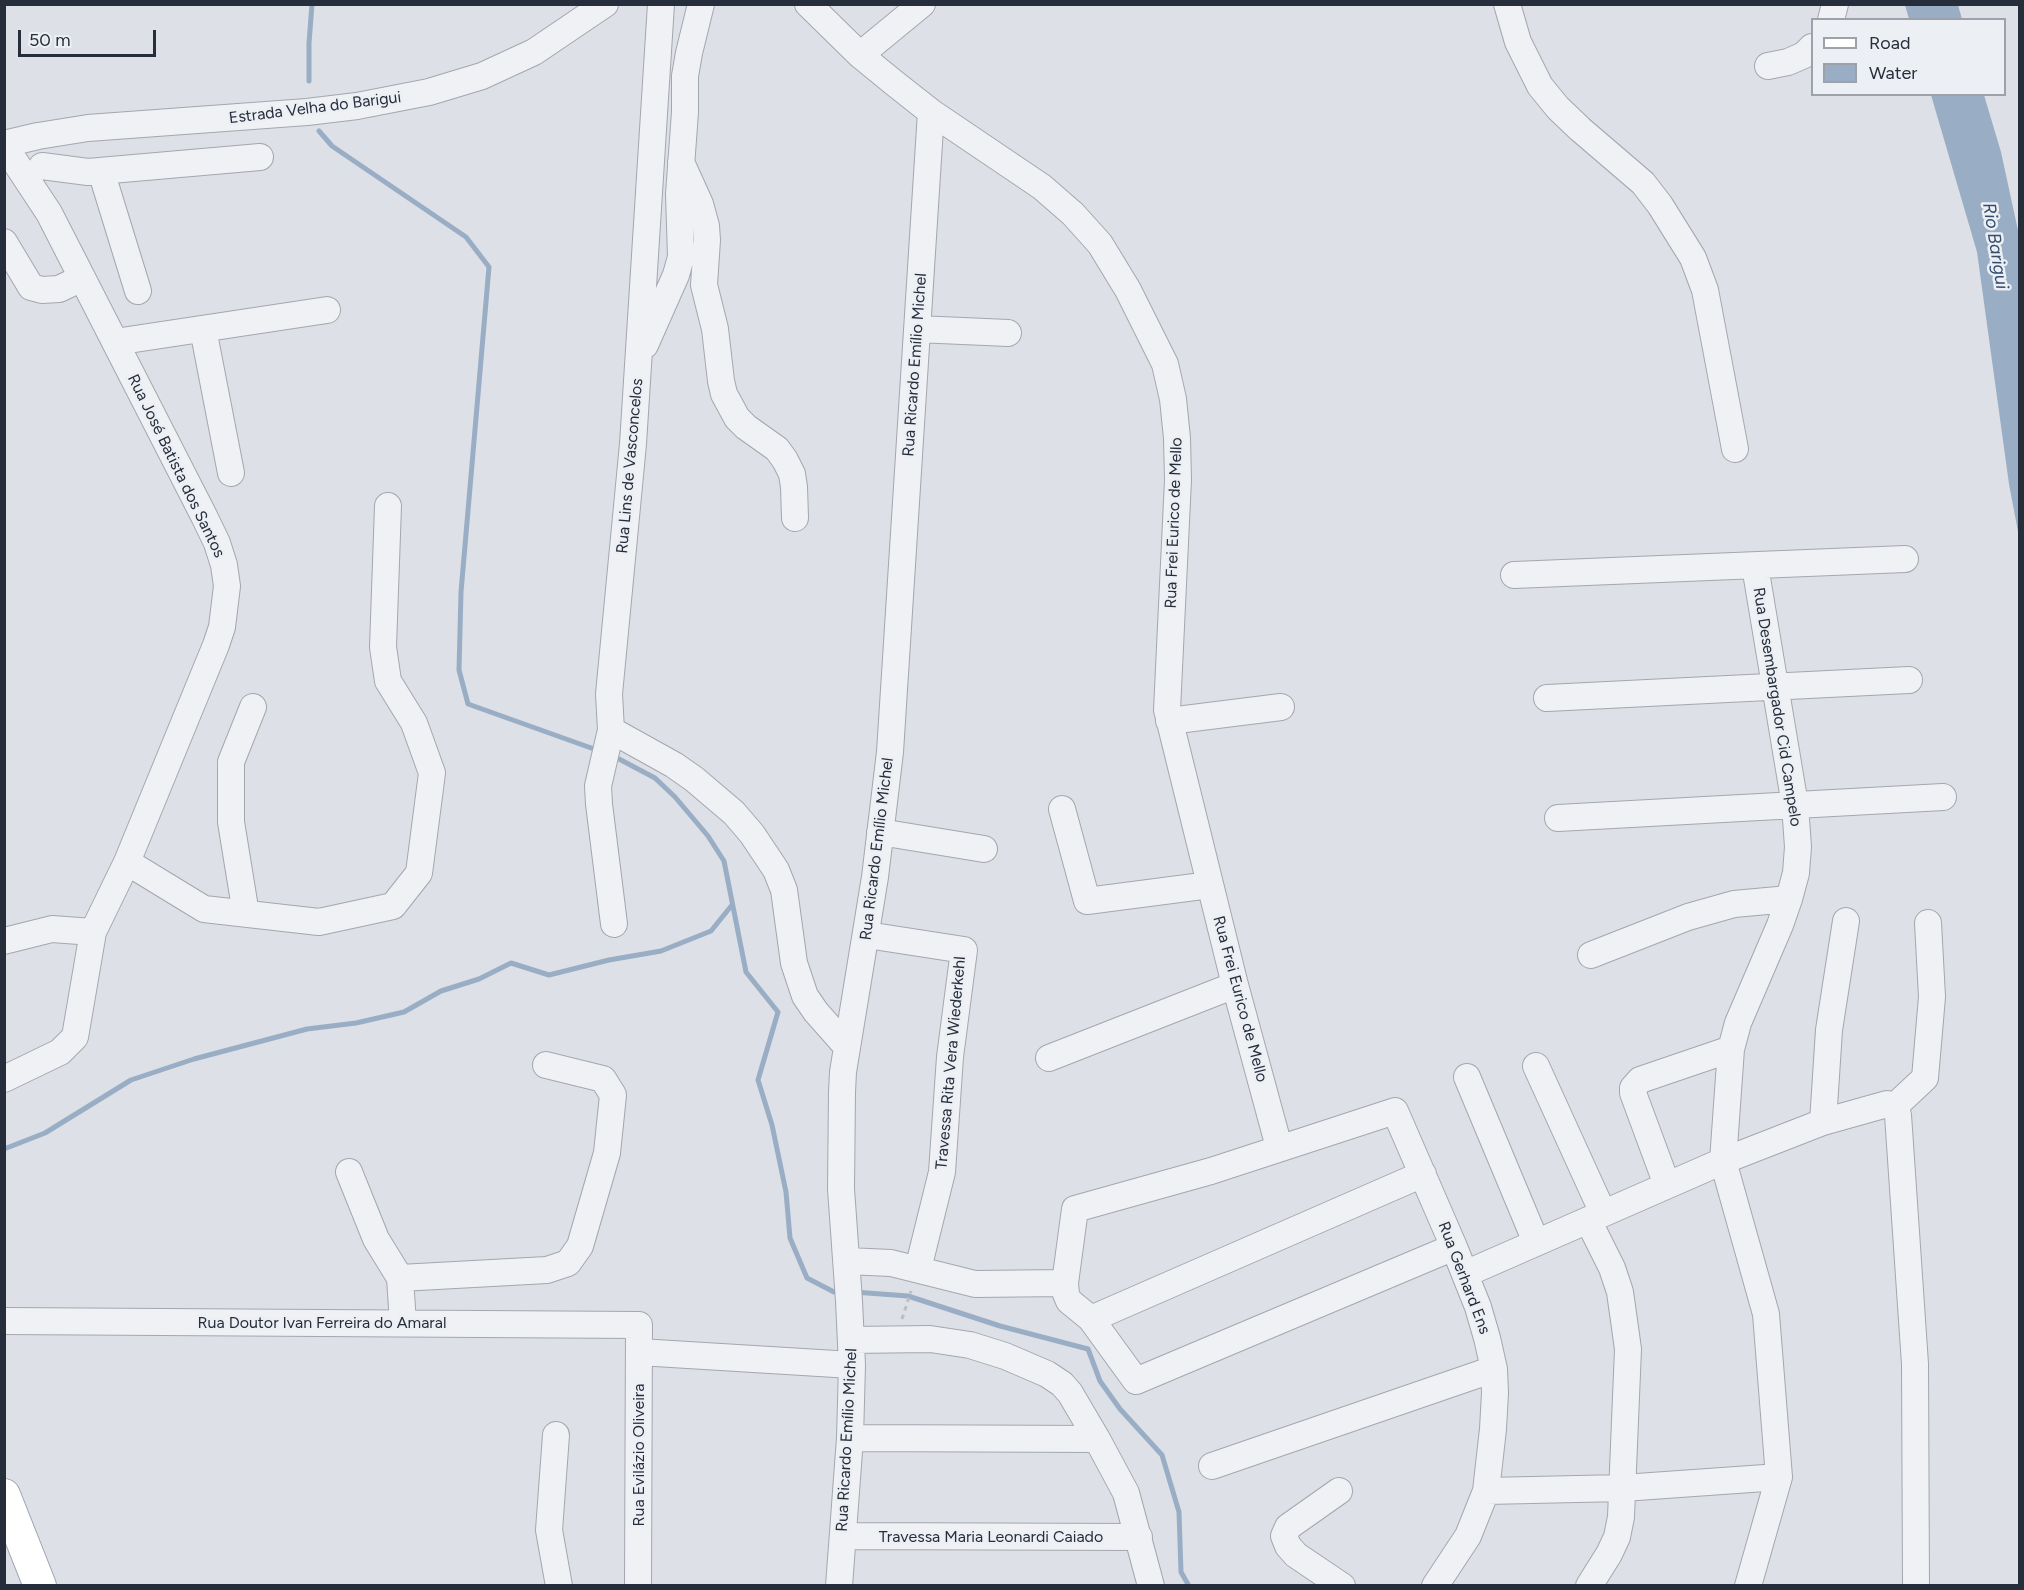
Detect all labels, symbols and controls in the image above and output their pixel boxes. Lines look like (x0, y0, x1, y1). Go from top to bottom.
scale bar (21, 18, 159, 56)
legend (1811, 18, 2006, 96)
text: 50 m (29, 29, 71, 51)
text: Road (1869, 32, 1910, 54)
text: Water (1869, 62, 1917, 84)
street label: Estrada Velha do Barigui (228, 88, 402, 128)
water label: Rio Barigui (1978, 201, 2012, 291)
street label: Rua Ricardo Emílio Michel (899, 273, 931, 457)
street label: Rua José Batista dos Santos (123, 371, 229, 561)
street label: Rua Lins de Vasconcelos (613, 377, 647, 555)
street label: Rua Frei Eurico de Mello (1161, 437, 1187, 609)
street label: Rua Desembargador Cid Campelo (1749, 586, 1805, 828)
street label: Rua Ricardo Emílio Michel (856, 757, 898, 941)
street label: Rua Frei Eurico de Mello (1209, 914, 1271, 1084)
street label: Travessa Rita Vera Wiederkehl (932, 956, 970, 1170)
street label: Rua Gerhard Ens (1434, 1219, 1494, 1337)
street label: Rua Doutor Ivan Ferreira do Amaral (198, 1313, 446, 1333)
street label: Rua Ricardo Emílio Michel (833, 1348, 861, 1532)
street label: Rua Evilázio Oliveira (629, 1384, 649, 1526)
street label: Travessa Maria Leonardi Caiado (879, 1527, 1103, 1547)

